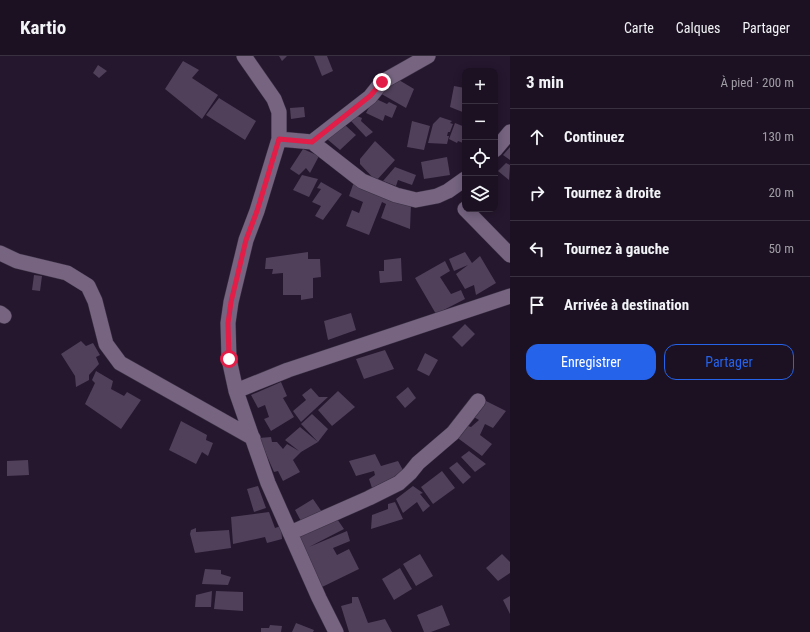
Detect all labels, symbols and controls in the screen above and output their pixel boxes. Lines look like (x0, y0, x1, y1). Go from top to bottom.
text: Kartio (20, 16, 66, 39)
text: Carte (624, 20, 654, 36)
text: Calques (676, 20, 720, 36)
text: Partager (742, 20, 790, 36)
map controls (462, 68, 498, 212)
button: + (462, 68, 498, 104)
text: 3 min (526, 72, 564, 92)
route end (373, 73, 391, 91)
text: À pied · 200 m (720, 75, 794, 90)
button: − (462, 104, 498, 140)
icon: ahead (526, 126, 548, 148)
text: Continuez (564, 128, 625, 146)
text: 130 m (762, 129, 794, 144)
button: locate (462, 140, 498, 176)
button: layers (462, 176, 498, 212)
icon: right (526, 182, 548, 204)
text: Tournez à droite (564, 184, 661, 202)
text: 20 m (768, 185, 794, 200)
icon: left (526, 238, 548, 260)
text: Tournez à gauche (564, 240, 669, 258)
text: 50 m (768, 241, 794, 256)
icon: arrive (526, 294, 548, 316)
text: Arrivée à destination (564, 296, 689, 314)
button: Enregistrer (526, 344, 656, 380)
button: Partager (664, 344, 794, 380)
route start (220, 350, 238, 368)

